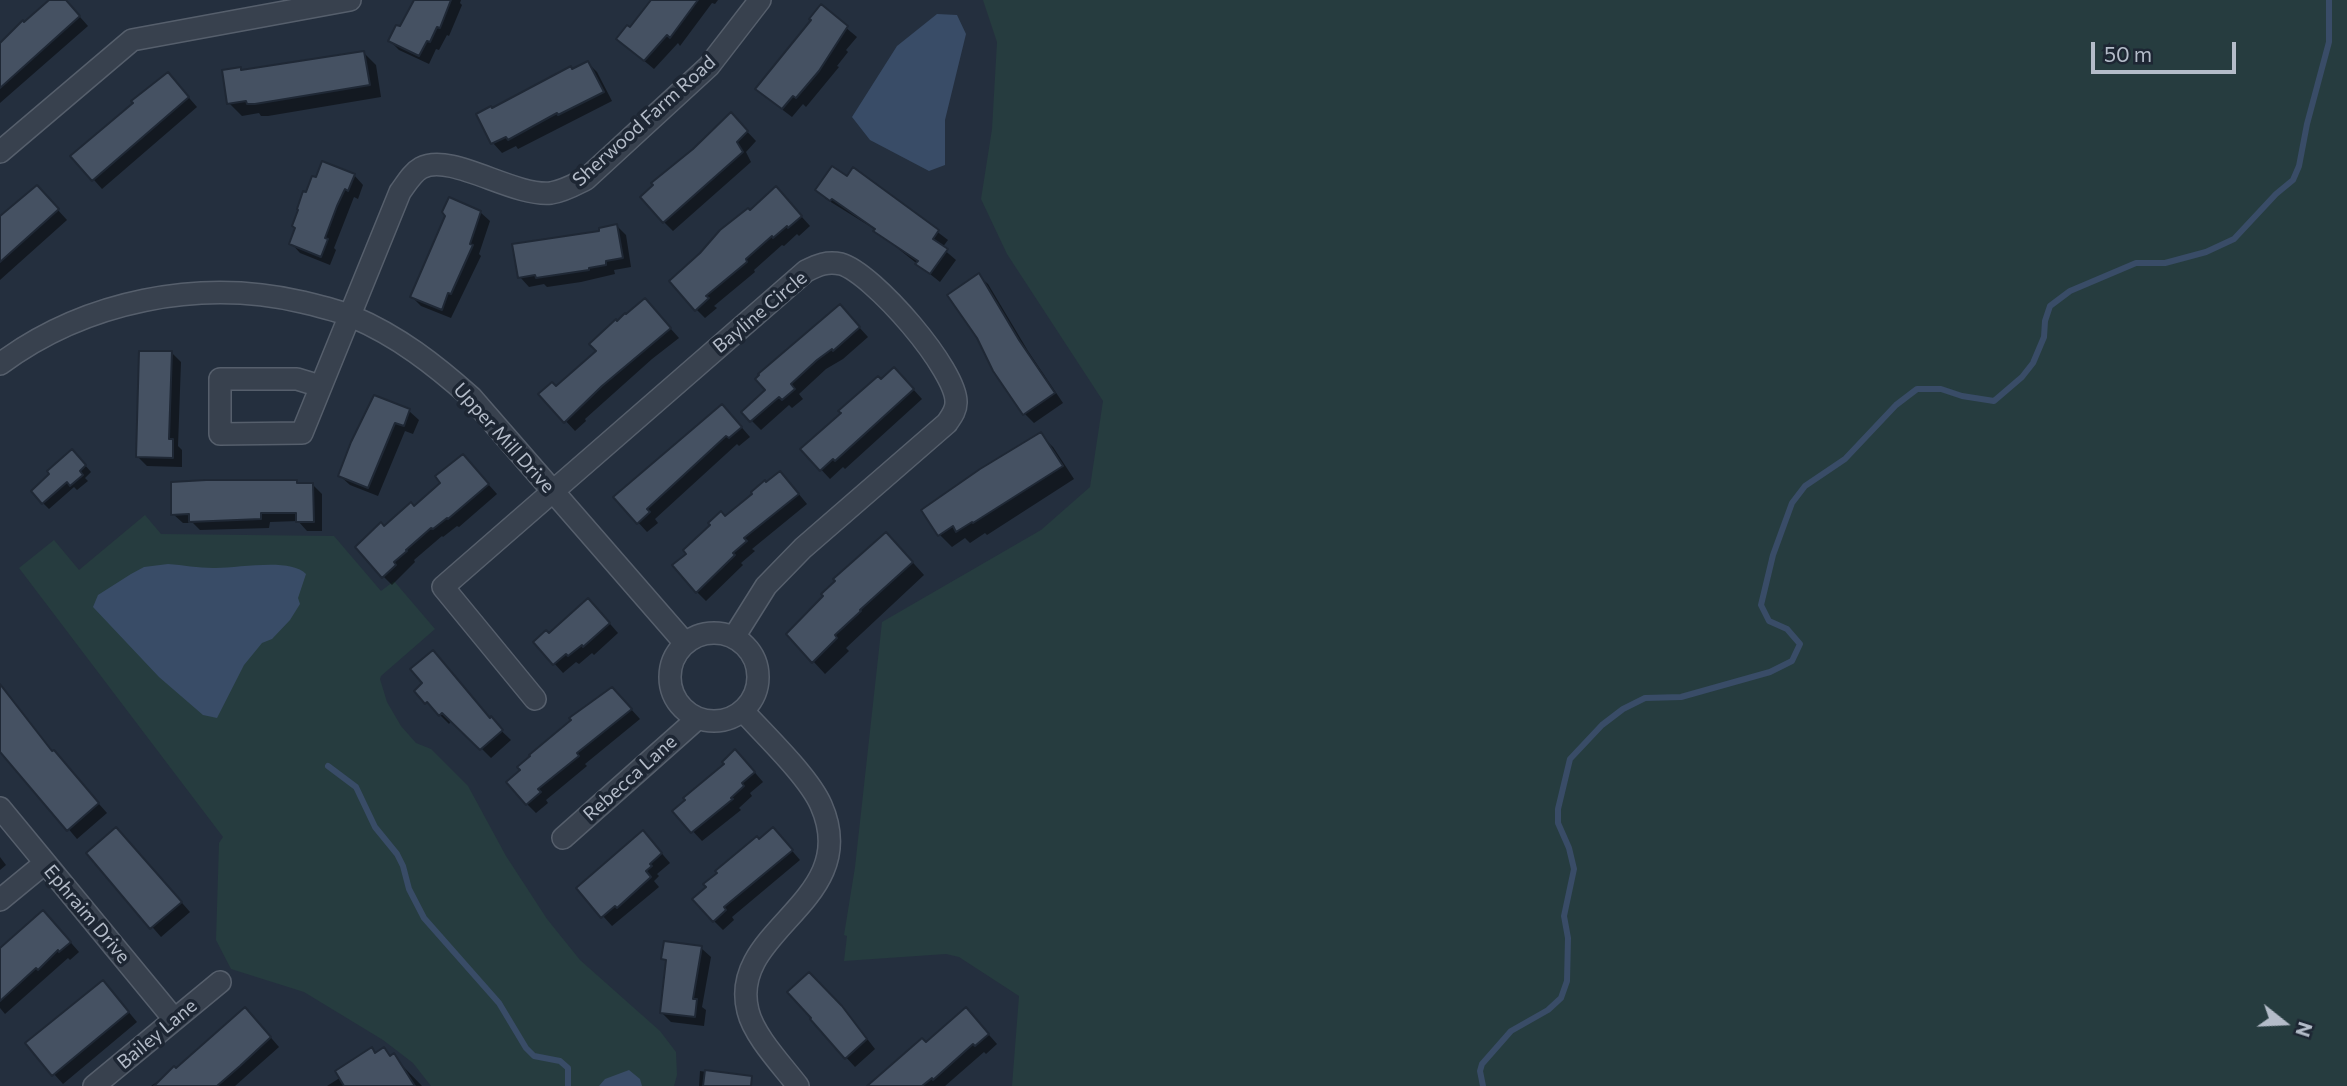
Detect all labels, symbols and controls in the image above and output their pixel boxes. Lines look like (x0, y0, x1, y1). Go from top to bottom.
scale bar (2095, 28, 2240, 72)
text: 50 m (2104, 41, 2152, 66)
street label: Sherwood Farm Road (568, 51, 720, 191)
street label: Bayline Circle (708, 266, 812, 358)
street label: Upper Mill Drive (449, 378, 559, 498)
street label: Rebecca Lane (579, 730, 681, 826)
street label: Ephraim Drive (39, 860, 135, 968)
north arrow (2249, 988, 2319, 1058)
street label: Bailey Lane (113, 994, 201, 1074)
text: N (2291, 1019, 2318, 1040)

